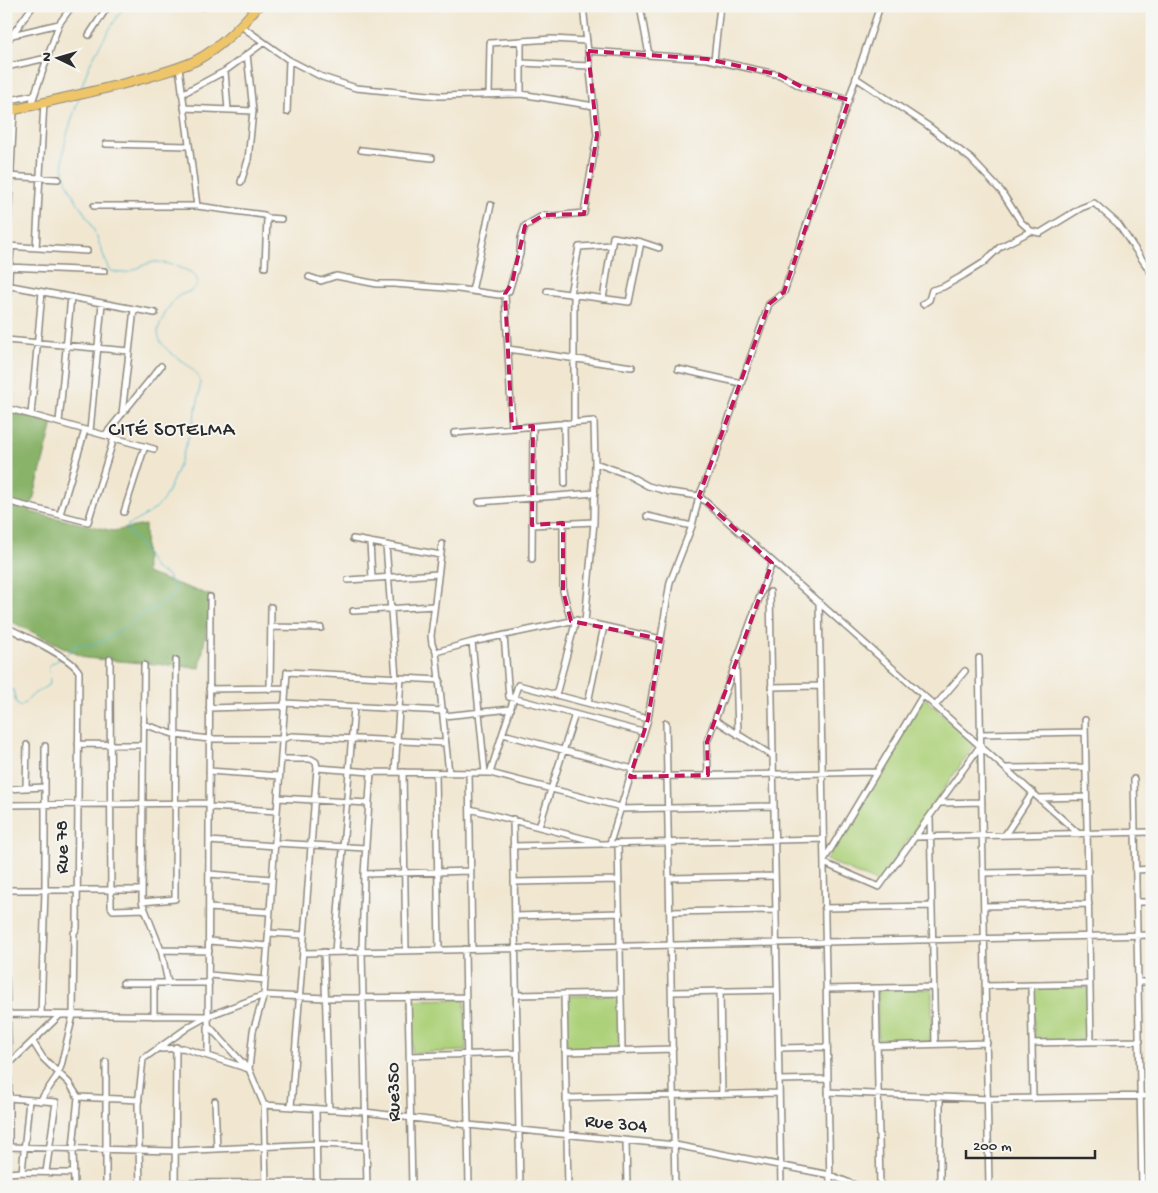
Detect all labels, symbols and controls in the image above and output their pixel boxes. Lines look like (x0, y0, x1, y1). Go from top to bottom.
north arrow (32, 32, 82, 82)
text: N (39, 52, 56, 62)
district label: CITÉ SOTELMA (108, 419, 236, 443)
street label: Rue 78 (52, 820, 75, 874)
street label: Rue350 (383, 1062, 407, 1122)
street label: Rue 304 (584, 1111, 648, 1139)
scale bar (966, 1128, 1094, 1160)
text: 200 m (973, 1138, 1012, 1156)

